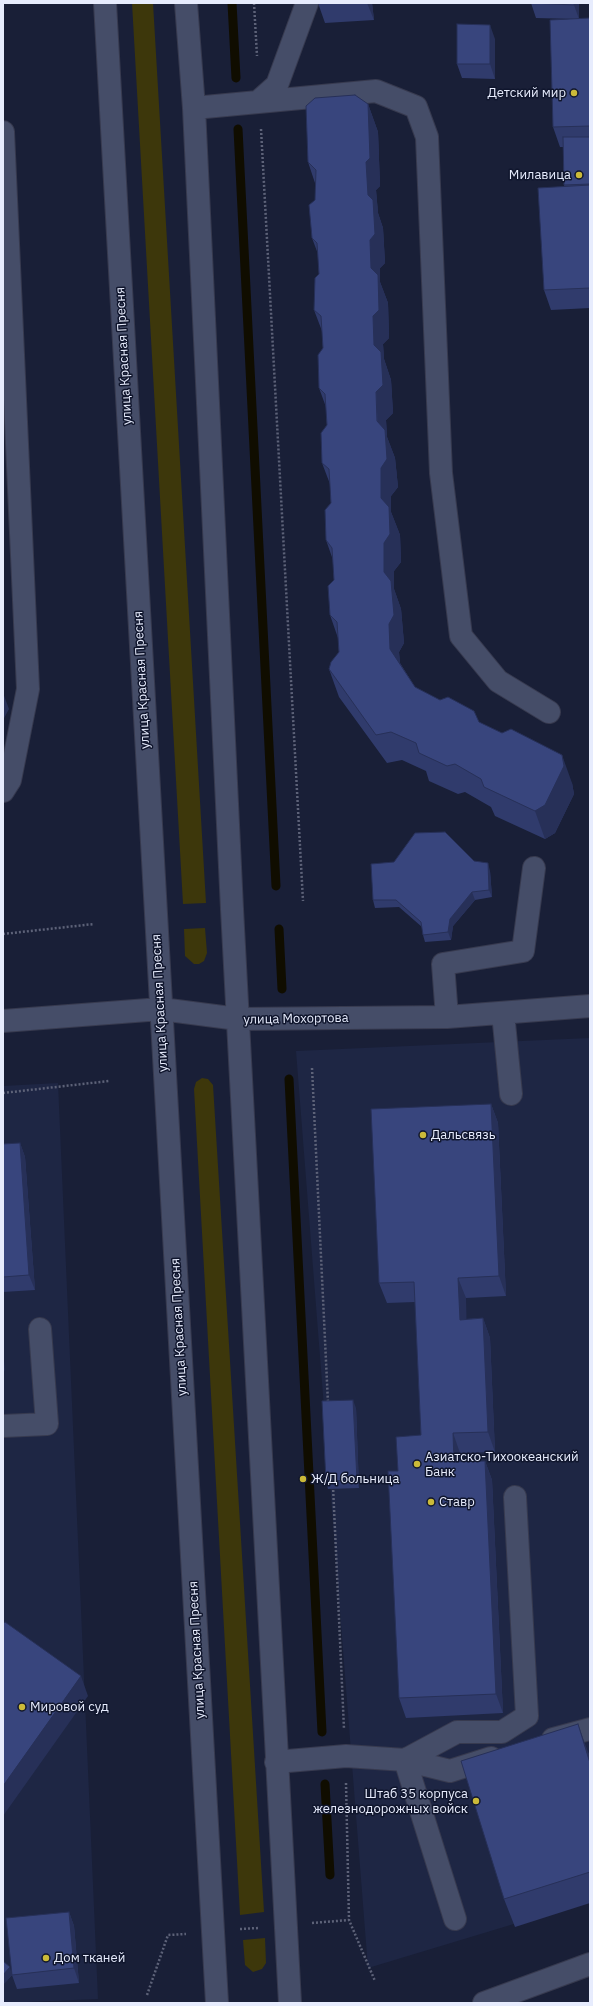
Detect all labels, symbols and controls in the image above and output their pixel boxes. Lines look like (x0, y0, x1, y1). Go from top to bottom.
place label: Детский мир (487, 85, 566, 101)
marker: Детский мир (569, 88, 579, 98)
place label: Милавица (509, 167, 571, 183)
marker: Милавица (574, 170, 584, 180)
street label: улица Красная Пресня (113, 287, 135, 425)
street label: улица Красная Пресня (131, 611, 153, 749)
street label: улица Красная Пресня (149, 934, 171, 1072)
street label: улица Мохортова (243, 1010, 349, 1028)
place label: Дальсвязь (431, 1127, 496, 1143)
marker: Дальсвязь (418, 1130, 428, 1140)
street label: улица Красная Пресня (168, 1258, 190, 1396)
place label: Азиатско-Тихоокеанский Банк (425, 1449, 579, 1480)
marker: Азиатско-Тихоокеанский Банк (412, 1459, 422, 1469)
place label: Ж/Д больница (311, 1471, 399, 1487)
marker: Ж/Д больница (298, 1474, 308, 1484)
place label: Ставр (439, 1494, 475, 1510)
marker: Ставр (426, 1497, 436, 1507)
street label: улица Красная Пресня (186, 1581, 208, 1719)
place label: Мировой суд (30, 1699, 109, 1715)
marker: Мировой суд (17, 1702, 27, 1712)
place label: Штаб 35 корпуса железнодорожных войск (313, 1786, 468, 1817)
marker: Штаб 35 корпуса железнодорожных войск (471, 1796, 481, 1806)
place label: Дом тканей (54, 1950, 125, 1966)
marker: Дом тканей (41, 1953, 51, 1963)

